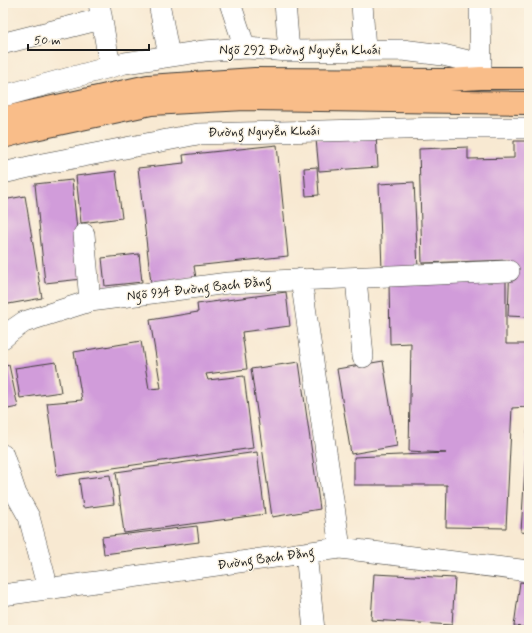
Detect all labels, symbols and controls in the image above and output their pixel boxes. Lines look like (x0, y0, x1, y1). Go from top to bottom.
scale bar (28, 26, 149, 52)
text: 50 m (34, 33, 61, 49)
street label: Ngõ 292 Đường Nguyễn Khoái (219, 42, 381, 61)
street label: Đường Nguyễn Khoái (208, 123, 320, 143)
street label: Ngõ 934 Đường Bạch Đằng (126, 273, 272, 307)
street label: Đường Bạch Đằng (216, 544, 316, 576)

